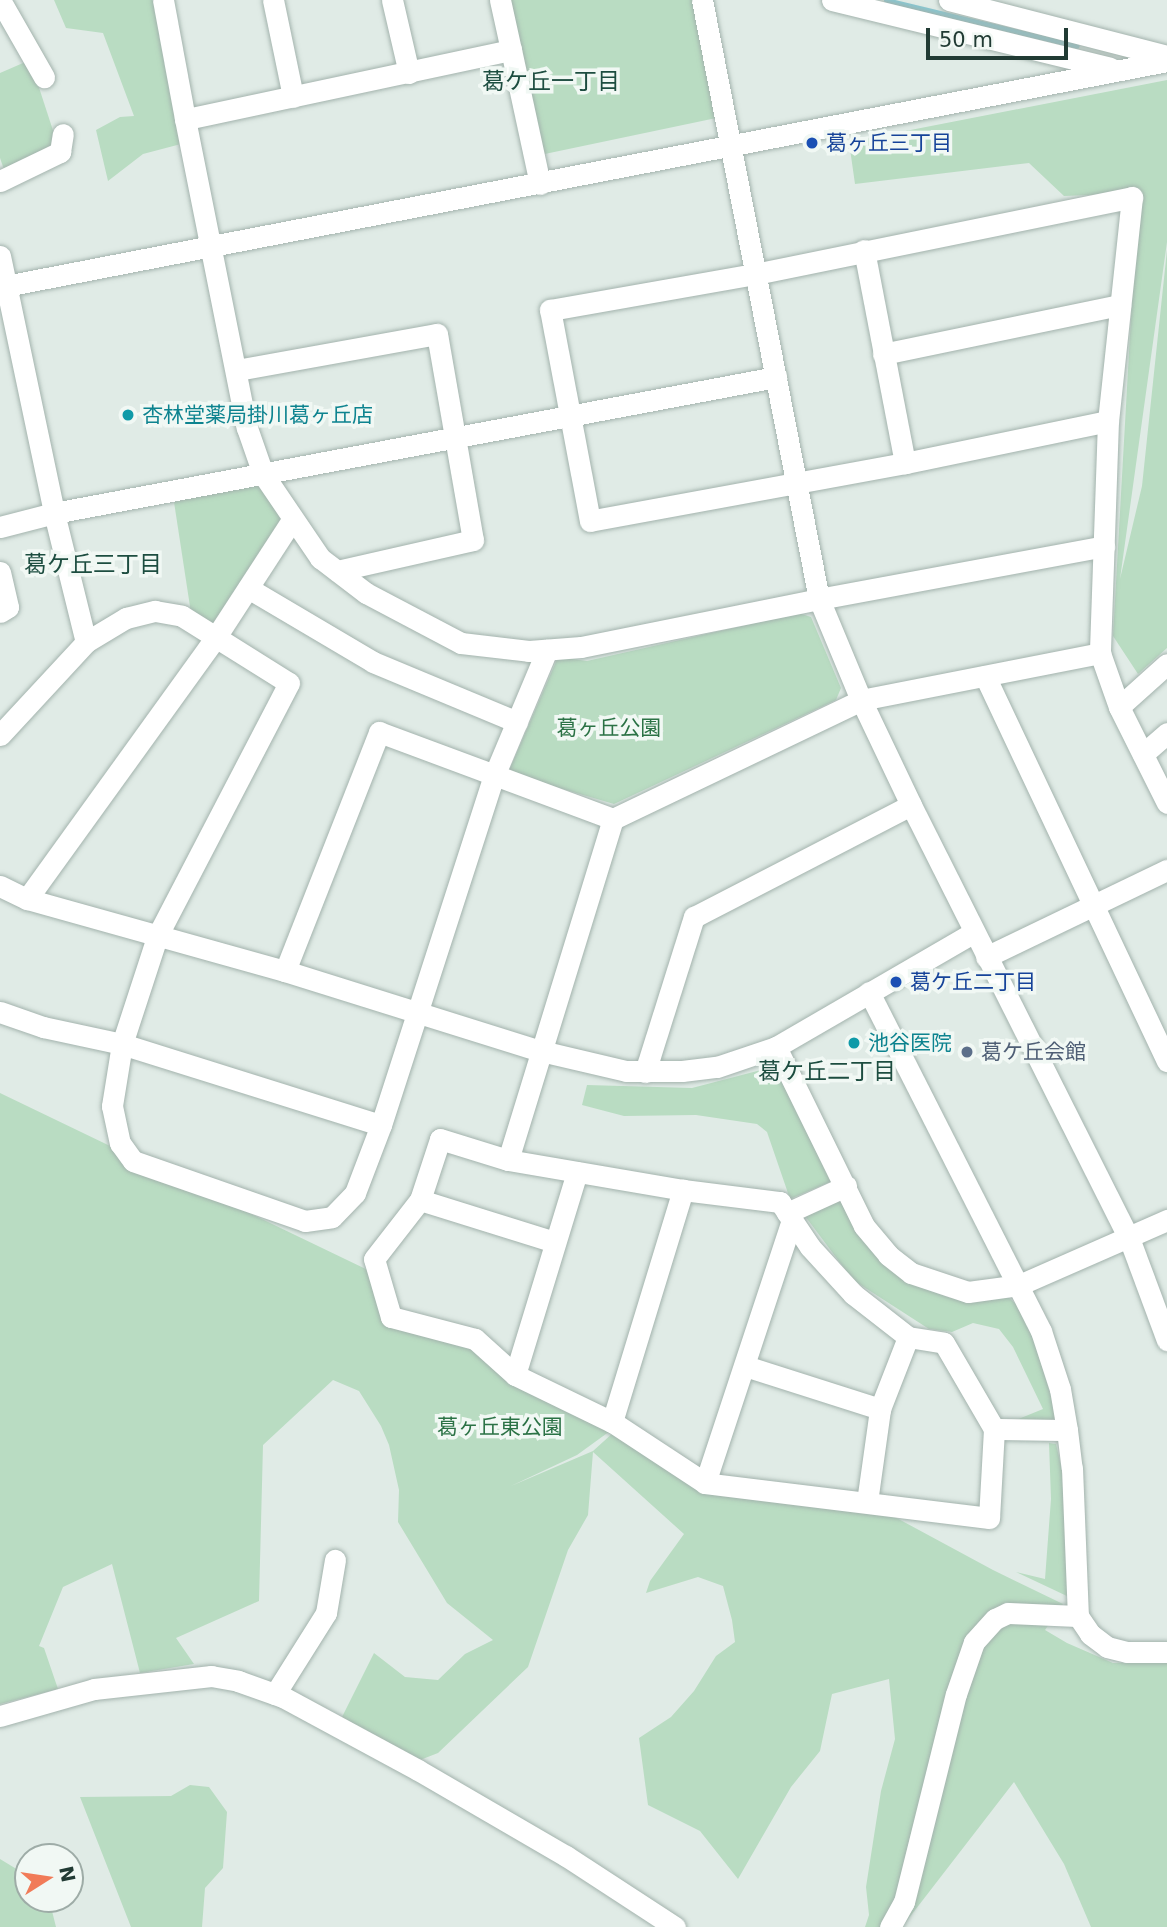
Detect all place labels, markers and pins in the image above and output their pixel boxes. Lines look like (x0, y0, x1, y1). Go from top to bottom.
place label: 葛ヶ丘三丁目 (826, 130, 952, 156)
marker: 葛ヶ丘三丁目 (804, 135, 820, 151)
place label: 杏林堂薬局掛川葛ヶ丘店 (142, 402, 373, 428)
marker: 杏林堂薬局掛川葛ヶ丘店 (120, 407, 136, 423)
place label: 葛ケ丘二丁目 (910, 969, 1036, 995)
marker: 葛ケ丘二丁目 (888, 974, 904, 990)
place label: 池谷医院 (868, 1030, 952, 1056)
marker: 池谷医院 (846, 1035, 862, 1051)
place label: 葛ケ丘会館 (981, 1039, 1086, 1065)
marker: 葛ケ丘会館 (959, 1044, 975, 1060)

